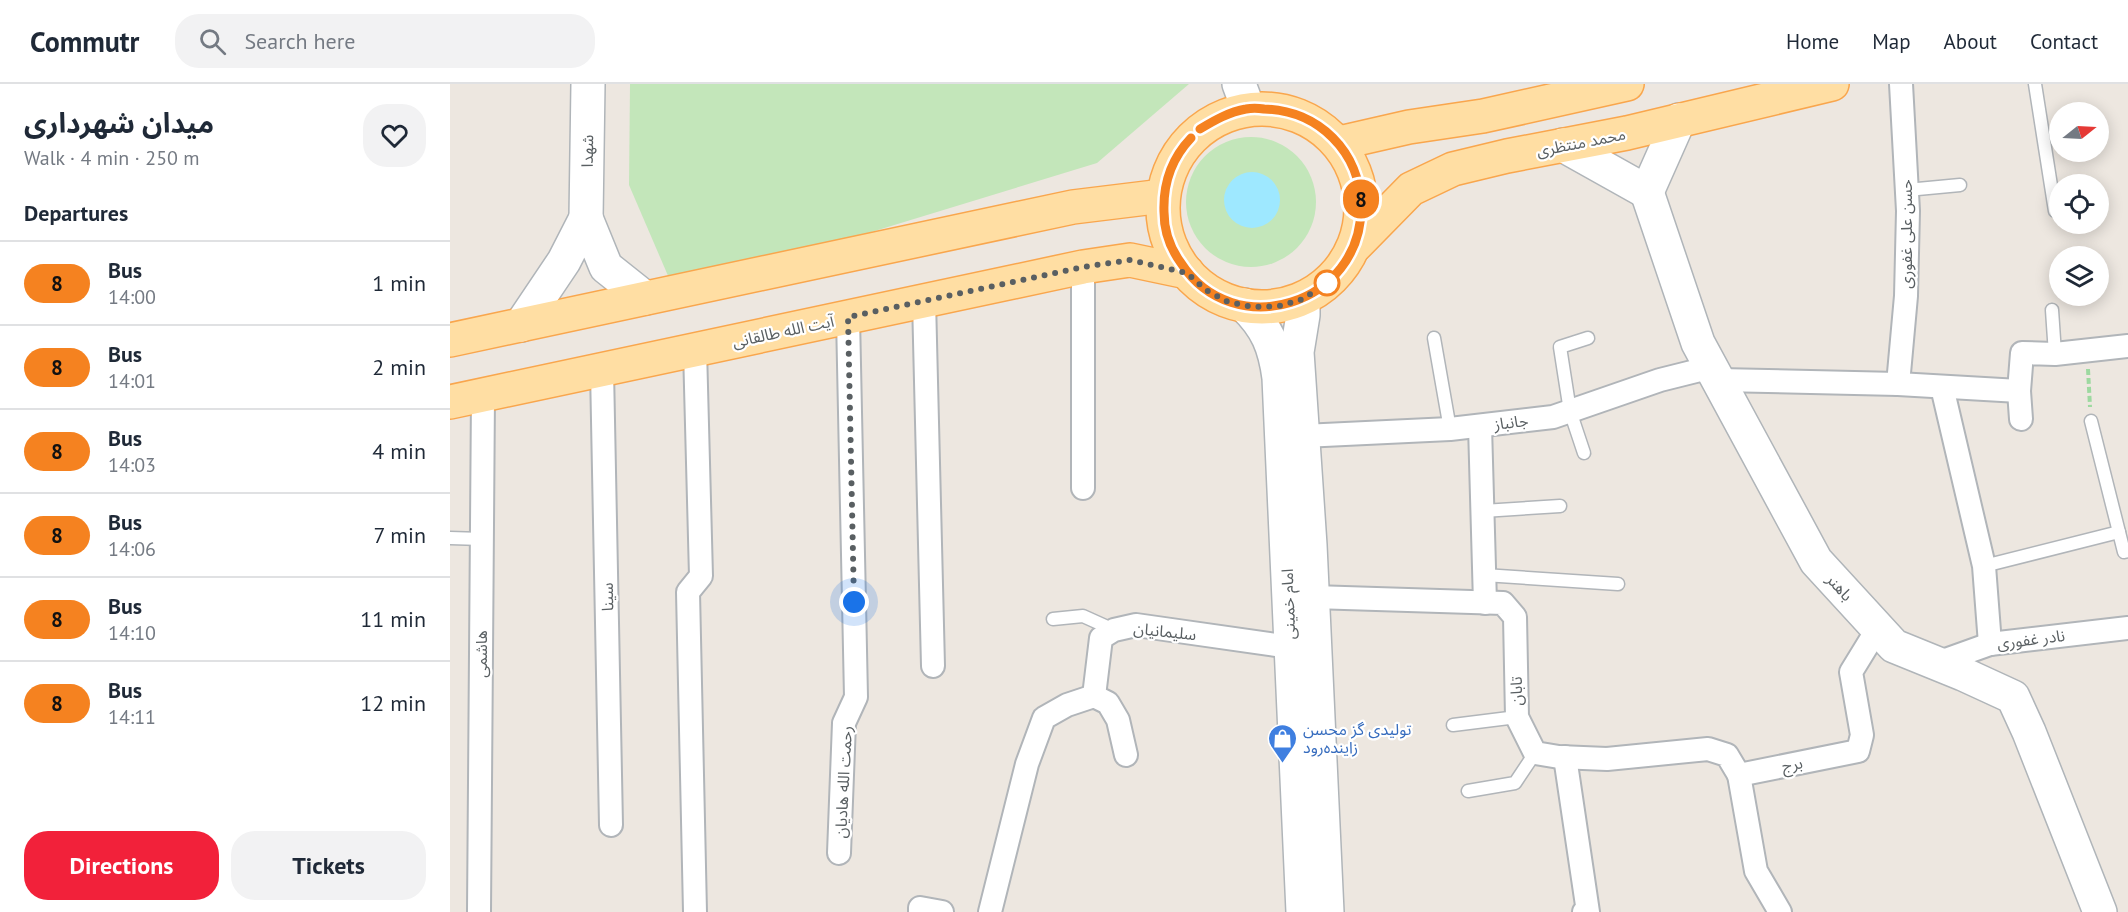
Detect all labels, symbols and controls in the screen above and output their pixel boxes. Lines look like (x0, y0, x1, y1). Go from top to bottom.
search box (175, 14, 595, 68)
text: Commutr (30, 23, 139, 60)
icon: search (196, 25, 229, 58)
text: Search here (244, 27, 355, 55)
text: Home (1786, 28, 1839, 55)
text: Map (1872, 28, 1911, 55)
text: About (1944, 28, 1997, 55)
text: Contact (2030, 28, 2098, 55)
north arrow (2049, 102, 2109, 162)
map controls (2049, 102, 2109, 306)
text: میدان شهرداری (24, 104, 214, 141)
button: heart (363, 104, 426, 167)
street label: محمد منتظری (1535, 124, 1627, 160)
street label: شهدا (577, 134, 597, 168)
text: Walk · 4 min · 250 m (24, 145, 200, 171)
button: locate (2049, 174, 2109, 234)
street label: حسن علی غفوری (1896, 179, 1916, 289)
line badge: 8 (1342, 180, 1380, 218)
text: 8 (1355, 186, 1367, 213)
text: Departures (24, 199, 128, 227)
button: layers (2049, 246, 2109, 306)
text: Bus (108, 256, 142, 284)
text: 1 min (372, 269, 426, 297)
text: 8 (51, 270, 63, 297)
unlabelled marker (1314, 270, 1340, 296)
text: 14:00 (108, 284, 156, 310)
street label: آیت الله طالقانی (730, 310, 837, 352)
text: Bus (108, 340, 142, 368)
text: 2 min (372, 353, 426, 381)
text: 8 (51, 354, 63, 381)
text: 14:01 (108, 368, 156, 394)
street label: جانباز (1492, 410, 1529, 434)
text: Bus (108, 424, 142, 452)
text: 4 min (372, 437, 426, 465)
text: 8 (51, 438, 63, 465)
text: 14:03 (108, 452, 156, 478)
text: Bus (108, 508, 142, 536)
text: 7 min (374, 521, 426, 549)
text: 8 (51, 522, 63, 549)
text: 14:06 (108, 536, 156, 562)
street label: امام خمینی (1277, 568, 1302, 640)
street label: باهنر (1822, 568, 1857, 605)
street label: سینا (597, 582, 617, 612)
your location (839, 587, 869, 617)
text: Bus (108, 592, 142, 620)
text: 11 min (360, 605, 426, 633)
text: 8 (51, 606, 63, 633)
street label: سلیمانیان (1133, 618, 1197, 644)
text: 14:10 (108, 620, 156, 646)
street label: نادر غفوری (1996, 625, 2066, 653)
street label: هاشمی (471, 630, 491, 678)
text: Bus (108, 676, 142, 704)
street label: تابان (1506, 676, 1526, 706)
text: 12 min (360, 689, 426, 717)
text: 8 (51, 690, 63, 717)
text: 14:11 (108, 704, 156, 730)
place label: تولیدی گز محسن زاینده‌رود (1303, 719, 1412, 757)
shop icon: تولیدی گز محسن زاینده‌رود (1266, 722, 1298, 764)
street label: رحمت الله هادیان (830, 725, 856, 839)
street label: برج (1780, 752, 1805, 779)
button: Directions (24, 831, 219, 900)
button: Tickets (231, 831, 426, 900)

